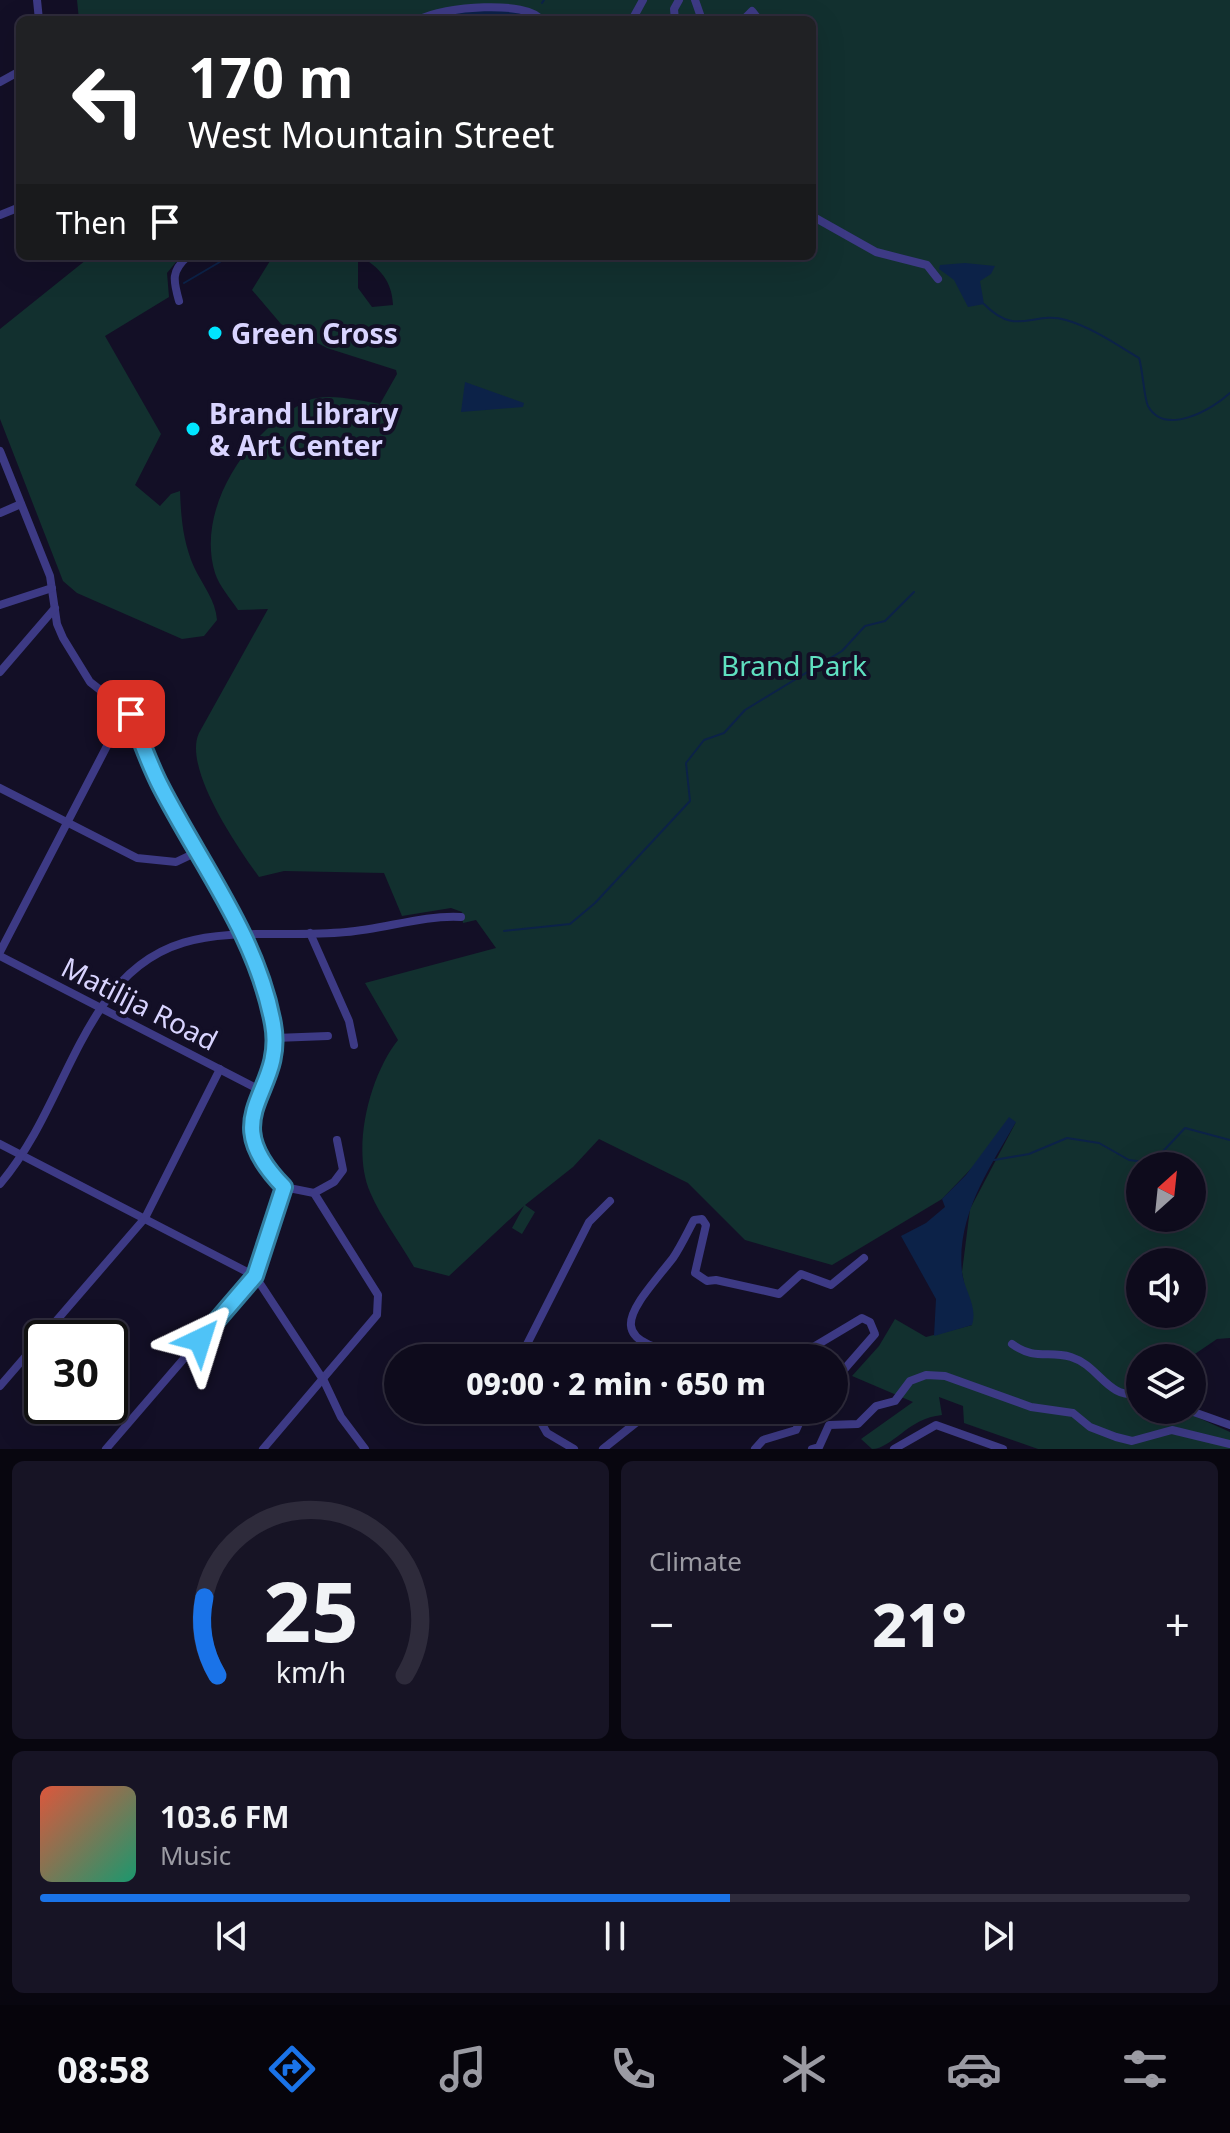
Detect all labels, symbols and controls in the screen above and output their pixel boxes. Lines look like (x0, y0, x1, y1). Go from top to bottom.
text: 170 m (188, 38, 353, 114)
icon: left (56, 48, 160, 152)
text: West Mountain Street (188, 110, 554, 159)
icon: arrive (143, 200, 187, 244)
text: Then (56, 202, 127, 243)
place label: Green Cross (231, 314, 398, 352)
marker: Green Cross (206, 324, 224, 342)
place label: Brand Library & Art Center (209, 394, 398, 464)
marker: Brand Library & Art Center (184, 420, 202, 438)
park label: Brand Park (721, 646, 867, 684)
pin (97, 680, 165, 748)
icon: arrive (109, 692, 153, 736)
street label: Matilija Road (55, 947, 225, 1059)
north arrow (1126, 1152, 1206, 1232)
map controls (1126, 1152, 1206, 1424)
button: sound (1126, 1248, 1206, 1328)
position arrow (158, 1298, 242, 1382)
speed limit sign: 30 (24, 1320, 128, 1424)
button: layers (1126, 1344, 1206, 1424)
text: 09:00 · 2 min · 650 m (466, 1363, 766, 1404)
text: Climate (649, 1543, 742, 1579)
text: 25 (263, 1553, 358, 1666)
text: 21° (872, 1583, 967, 1665)
text: − (649, 1594, 674, 1654)
text: + (1165, 1594, 1190, 1654)
text: km/h (275, 1652, 346, 1691)
text: 103.6 FM (160, 1796, 290, 1837)
text: Music (160, 1837, 231, 1873)
icon: previous (210, 1914, 254, 1958)
icon: pause (593, 1914, 637, 1958)
icon: next (976, 1914, 1020, 1958)
icon: directions (264, 2041, 320, 2097)
icon: music (435, 2041, 491, 2097)
icon: phone (605, 2041, 661, 2097)
icon: climate (776, 2041, 832, 2097)
icon: car (946, 2041, 1002, 2097)
icon: filters (1117, 2041, 1173, 2097)
text: 08:58 (57, 2045, 150, 2094)

